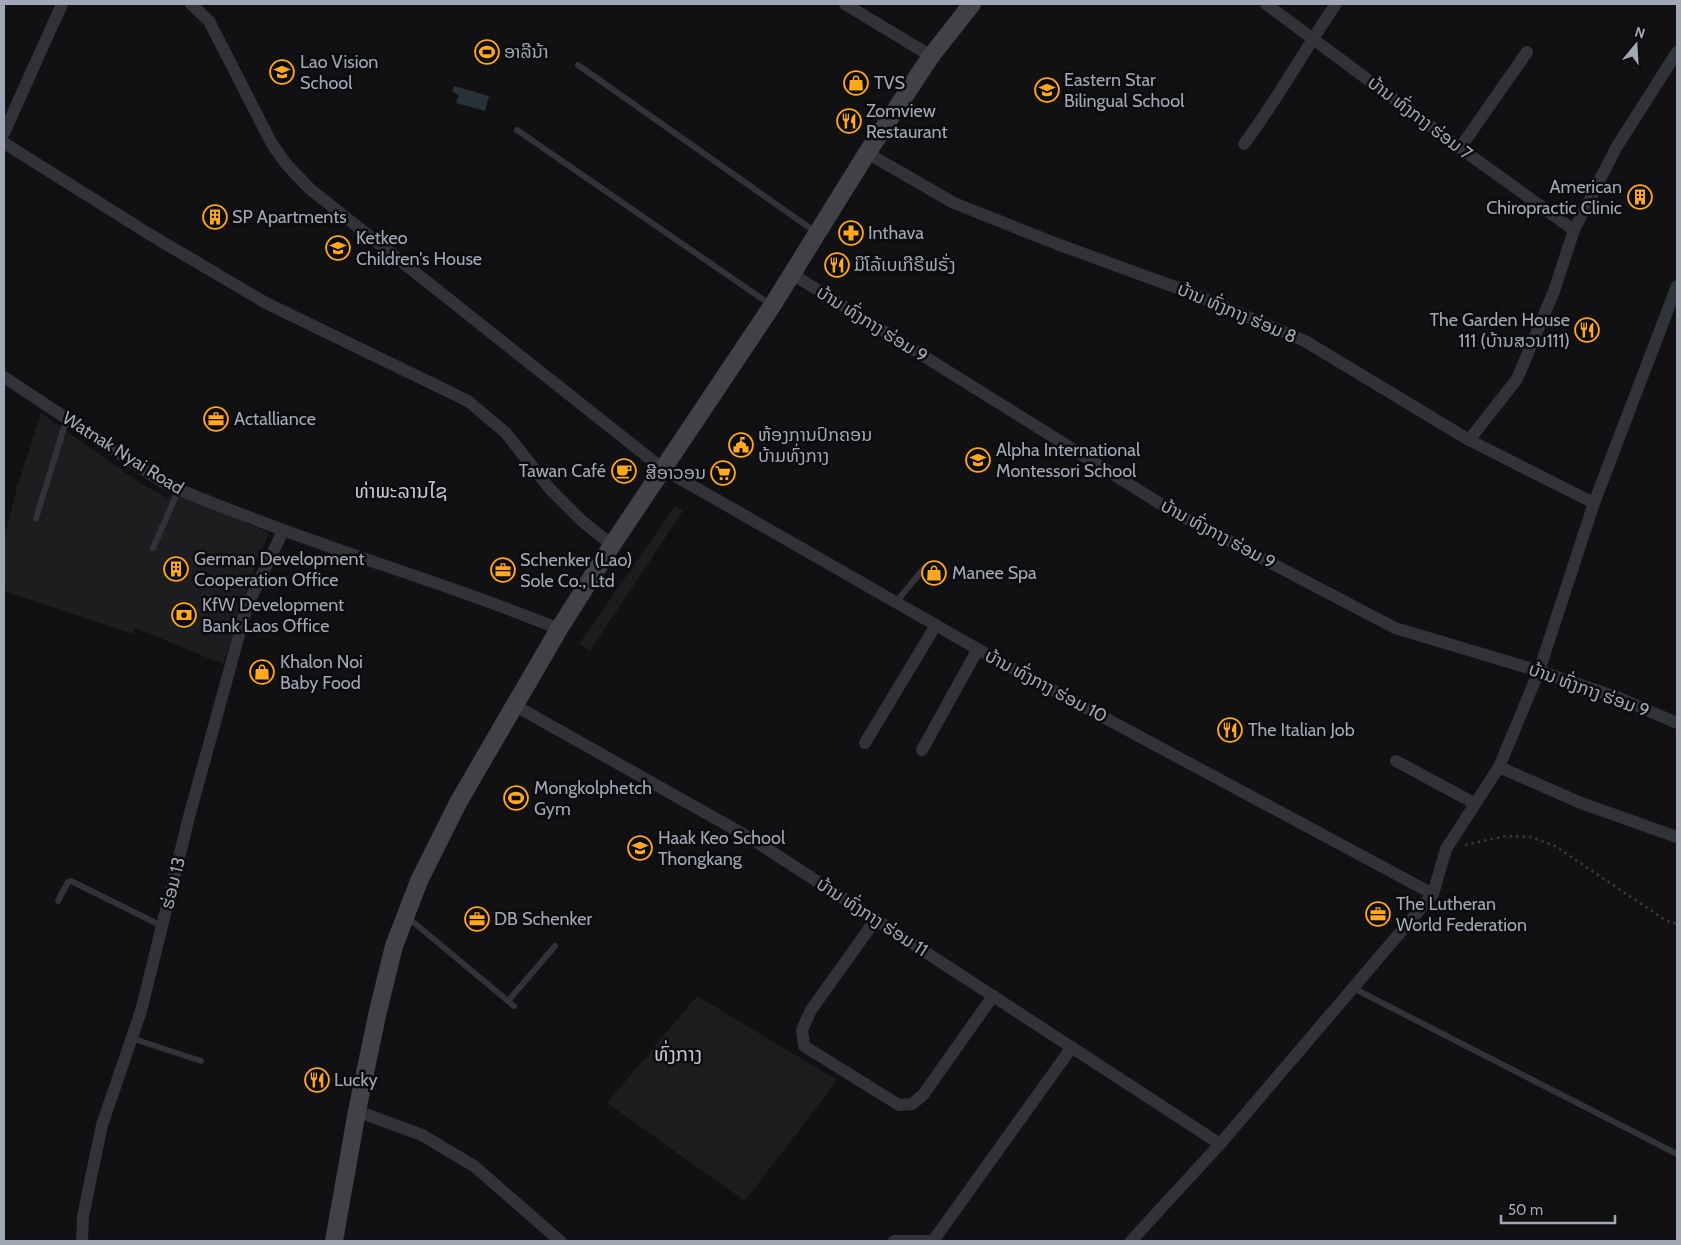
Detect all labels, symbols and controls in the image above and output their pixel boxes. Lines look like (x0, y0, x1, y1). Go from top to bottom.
north arrow (1611, 20, 1661, 70)
text: N (1633, 23, 1648, 43)
sports icon: ອາລີນ້າ (474, 39, 500, 65)
place label: ອາລີນ້າ (504, 41, 549, 63)
place label: Lao Vision School (300, 51, 378, 94)
school or university icon: Lao Vision School (269, 59, 295, 85)
place label: Eastern Star Bilingual School (1064, 69, 1185, 112)
shop icon: TVS (843, 70, 869, 96)
street label: ບ້ານ ທົ່ງກາງ ຮ່ອມ 7 (1363, 70, 1478, 165)
place label: TVS (874, 72, 905, 94)
school or university icon: Eastern Star Bilingual School (1034, 77, 1060, 103)
place label: Zomview Restaurant (866, 100, 948, 143)
restaurant icon: Zomview Restaurant (836, 108, 862, 134)
place label: American Chiropractic Clinic (1486, 176, 1622, 219)
building icon: American Chiropractic Clinic (1627, 184, 1653, 210)
building icon: SP Apartments (202, 204, 228, 230)
place label: SP Apartments (232, 206, 347, 228)
pharmacy icon: Inthava (838, 220, 864, 246)
place label: Inthava (868, 222, 924, 244)
place label: Ketkeo Children's House (356, 227, 482, 270)
school or university icon: Ketkeo Children's House (325, 235, 351, 261)
restaurant icon: ມິໂລ້ເບເກີຣີຟຣັ່ງ (824, 252, 850, 278)
place label: ມິໂລ້ເບເກີຣີຟຣັ່ງ (854, 253, 956, 276)
street label: ບ້ານ ທົ່ງກາງ ຮ່ອມ 8 (1174, 276, 1301, 348)
street label: ບ້ານ ທົ່ງກາງ ຮ່ອມ 9 (812, 279, 933, 367)
place label: The Garden House 111 (ບ້ານສວນ111) (1430, 309, 1570, 352)
restaurant icon: The Garden House 111 (ບ້ານສວນ111) (1574, 317, 1600, 343)
office icon: Actalliance (203, 406, 229, 432)
street label: Watnak Nyai Road (58, 407, 188, 499)
place label: Actalliance (234, 408, 316, 430)
place label: ຫ້ອງການປົກຄອນ ບ້າມທົ່ງກາງ (758, 424, 872, 467)
public building icon: ຫ້ອງການປົກຄອນ ບ້າມທົ່ງກາງ (728, 432, 754, 458)
place label: Alpha International Montessori School (996, 439, 1141, 482)
school or university icon: Alpha International Montessori School (965, 447, 991, 473)
cafe icon: Tawan Café (611, 458, 637, 484)
place label: Tawan Café (519, 460, 606, 482)
supermarket icon: ສີອາວອນ (710, 460, 736, 486)
place label: ສີອາວອນ (645, 462, 706, 484)
district label: ທ່າພະລານໄຊ (354, 479, 448, 503)
street label: ບ້ານ ທົ່ງກາງ ຮ່ອມ 9 (1157, 493, 1280, 573)
place label: German Development Cooperation Office (194, 548, 365, 591)
place label: Schenker (Lao) Sole Co., Ltd (520, 549, 632, 592)
building icon: German Development Cooperation Office (163, 556, 189, 582)
office icon: Schenker (Lao) Sole Co., Ltd (490, 557, 516, 583)
shop icon: Manee Spa (921, 560, 947, 586)
place label: Manee Spa (952, 562, 1037, 584)
place label: KfW Development Bank Laos Office (202, 594, 344, 637)
bank icon: KfW Development Bank Laos Office (171, 602, 197, 628)
street label: ບ້ານ ທົ່ງກາງ ຮ່ອມ 10 (981, 643, 1112, 727)
place label: Khalon Noi Baby Food (280, 651, 363, 694)
street label: ບ້ານ ທົ່ງກາງ ຮ່ອມ 9 (1526, 656, 1653, 722)
shop icon: Khalon Noi Baby Food (249, 659, 275, 685)
restaurant icon: The Italian Job (1217, 717, 1243, 743)
place label: The Italian Job (1248, 719, 1355, 741)
place label: Mongkolphetch Gym (534, 777, 652, 820)
sports icon: Mongkolphetch Gym (503, 785, 529, 811)
place label: Haak Keo School Thongkang (658, 827, 786, 870)
school or university icon: Haak Keo School Thongkang (627, 835, 653, 861)
street label: ຮ່ອມ 13 (156, 855, 190, 911)
street label: ບ້ານ ທົ່ງກາງ ຮ່ອມ 11 (812, 871, 933, 961)
place label: The Lutheran World Federation (1396, 893, 1527, 936)
office icon: The Lutheran World Federation (1365, 901, 1391, 927)
office icon: DB Schenker (464, 906, 490, 932)
place label: DB Schenker (494, 908, 592, 930)
district label: ທົ່ງກາງ (654, 1040, 702, 1066)
restaurant icon: Lucky (304, 1067, 330, 1093)
place label: Lucky (334, 1069, 378, 1091)
scale bar (1501, 1192, 1615, 1224)
text: 50 m (1508, 1201, 1543, 1219)

